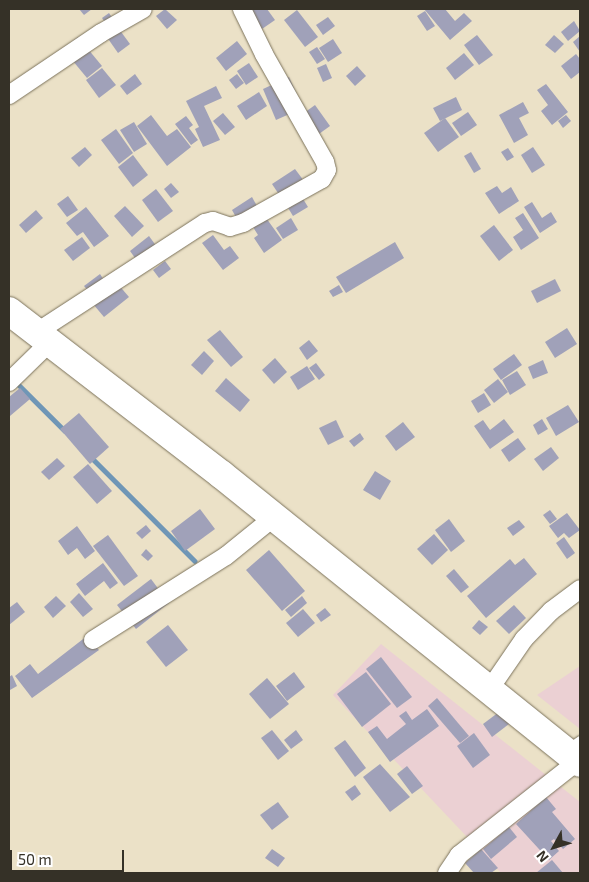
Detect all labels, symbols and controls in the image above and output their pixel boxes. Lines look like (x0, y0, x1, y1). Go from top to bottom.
north arrow (529, 822, 579, 872)
scale bar (12, 840, 126, 872)
text: N (532, 847, 552, 866)
text: 50 m (18, 850, 52, 868)

